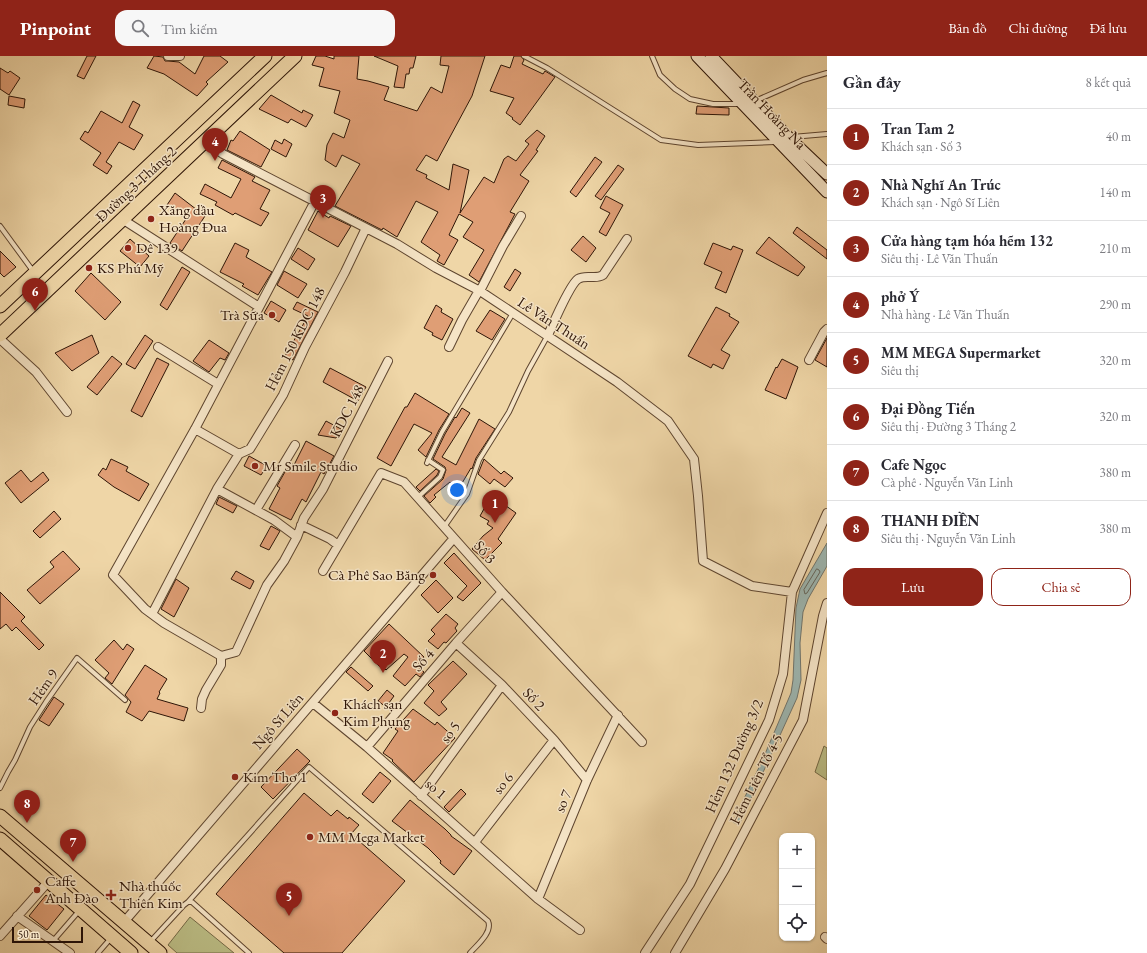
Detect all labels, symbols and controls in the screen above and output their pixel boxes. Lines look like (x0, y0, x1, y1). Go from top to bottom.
search box (115, 10, 395, 46)
text: Pinpoint (20, 16, 91, 41)
icon: search (129, 17, 151, 39)
text: Tìm kiếm (161, 19, 218, 38)
text: Bản đồ (949, 19, 987, 37)
text: Chỉ đường (1009, 19, 1067, 37)
text: Đã lưu (1089, 19, 1127, 37)
text: Gần đây (843, 71, 901, 93)
street label: Trần Hoàng Na (734, 74, 811, 153)
text: 8 kết quả (1085, 74, 1131, 91)
text: Tran Tam 2 (881, 119, 954, 138)
pin: 4 (202, 128, 228, 161)
text: 1 (853, 128, 859, 145)
text: 40 m (1106, 128, 1131, 145)
text: Khách sạn · Số 3 (881, 138, 962, 155)
street label: Đường 3 Tháng 2 (91, 141, 181, 226)
text: Nhà Nghĩ An Trúc (881, 175, 1001, 194)
text: 2 (853, 184, 859, 201)
text: 140 m (1100, 184, 1131, 201)
pin: 3 (310, 185, 336, 218)
text: Khách sạn · Ngô Sĩ Liên (881, 194, 1000, 211)
place label: Xăng dầu Hoàng Đua (158, 200, 227, 236)
marker: Xăng dầu Hoàng Đua (146, 214, 156, 224)
text: Cửa hàng tạm hóa hẽm 132 (881, 231, 1053, 250)
place label: Dê 139 (136, 238, 178, 257)
text: 3 (853, 240, 859, 257)
text: 210 m (1100, 240, 1131, 257)
marker: Dê 139 (123, 243, 133, 253)
text: Siêu thị · Lê Văn Thuấn (881, 250, 998, 267)
place label: KS Phú Mỹ (97, 258, 164, 277)
marker: KS Phú Mỹ (84, 263, 94, 273)
pin: 6 (22, 278, 48, 311)
street label: Hẻm 150 KDC 148 (260, 284, 329, 394)
text: phở Ý (881, 287, 919, 306)
street label: Lê Văn Thuấn (514, 292, 594, 353)
text: 4 (853, 296, 859, 313)
text: 290 m (1100, 296, 1131, 313)
place label: Trà Sữa (220, 305, 264, 324)
text: Nhà hàng · Lê Văn Thuấn (881, 306, 1010, 323)
marker: Trà Sữa (267, 310, 277, 320)
text: MM MEGA Supermarket (881, 343, 1041, 362)
text: 5 (853, 352, 859, 369)
text: 320 m (1100, 352, 1131, 369)
text: Siêu thị (881, 362, 919, 379)
street label: KDC 148 (325, 381, 368, 440)
text: Đại Đồng Tiến (881, 399, 975, 418)
text: 6 (853, 408, 859, 425)
text: 320 m (1100, 408, 1131, 425)
text: Siêu thị · Đường 3 Tháng 2 (881, 418, 1016, 435)
text: Cafe Ngọc (881, 455, 946, 474)
place label: Mr Smile Studio (263, 456, 358, 475)
marker: Mr Smile Studio (250, 461, 260, 471)
text: 7 (853, 464, 859, 481)
text: 380 m (1100, 464, 1131, 481)
text: Cà phê · Nguyễn Văn Linh (881, 474, 1013, 491)
your location (447, 480, 467, 500)
pin: 1 (482, 490, 508, 523)
text: THANH ĐIỀN (881, 511, 979, 530)
text: 8 (853, 520, 859, 537)
text: 380 m (1100, 520, 1131, 537)
text: Siêu thị · Nguyễn Văn Linh (881, 530, 1016, 547)
street label: Số 3 (470, 536, 501, 567)
place label: Cà Phê Sao Băng (328, 565, 425, 584)
button: Lưu (843, 568, 983, 606)
button: Chia sẻ (991, 568, 1131, 606)
marker: Cà Phê Sao Băng (428, 570, 438, 580)
pin: 2 (370, 640, 396, 673)
street label: Số 4 (407, 644, 438, 675)
street label: Hẻm 9 (23, 665, 62, 708)
street label: Số 2 (519, 683, 550, 715)
street label: Ngô Sĩ Liên (248, 688, 307, 753)
place label: Khách sạn Kim Phụng (343, 694, 410, 730)
street label: Hẻm 132 Đường 3/2 (700, 695, 767, 816)
marker: Khách sạn Kim Phụng (330, 708, 340, 718)
street label: so 5 (435, 717, 464, 746)
street label: Hẻm Liên Tổ 4-5 (725, 730, 787, 827)
place label: Kim Thơ 1 (243, 767, 307, 786)
street label: so 6 (488, 768, 517, 797)
marker: Kim Thơ 1 (230, 772, 240, 782)
street label: so 1 (422, 774, 451, 803)
street label: so 7 (550, 786, 576, 815)
pin: 8 (14, 790, 40, 823)
place label: MM Mega Market (318, 827, 425, 846)
pin: 7 (60, 829, 86, 862)
marker: MM Mega Market (305, 832, 315, 842)
map controls (779, 833, 815, 941)
button: + (779, 833, 815, 869)
button: − (779, 869, 815, 905)
place label: Caffe Anh Đào (44, 871, 99, 907)
place label: Nhà thuốc Thiên Kim (119, 876, 183, 912)
pin: 5 (276, 883, 302, 916)
marker: Caffe Anh Đào (32, 885, 42, 895)
marker: Nhà thuốc Thiên Kim (106, 890, 116, 900)
button: locate (779, 905, 815, 941)
scale bar (12, 925, 83, 944)
text: 50 m (18, 927, 39, 941)

